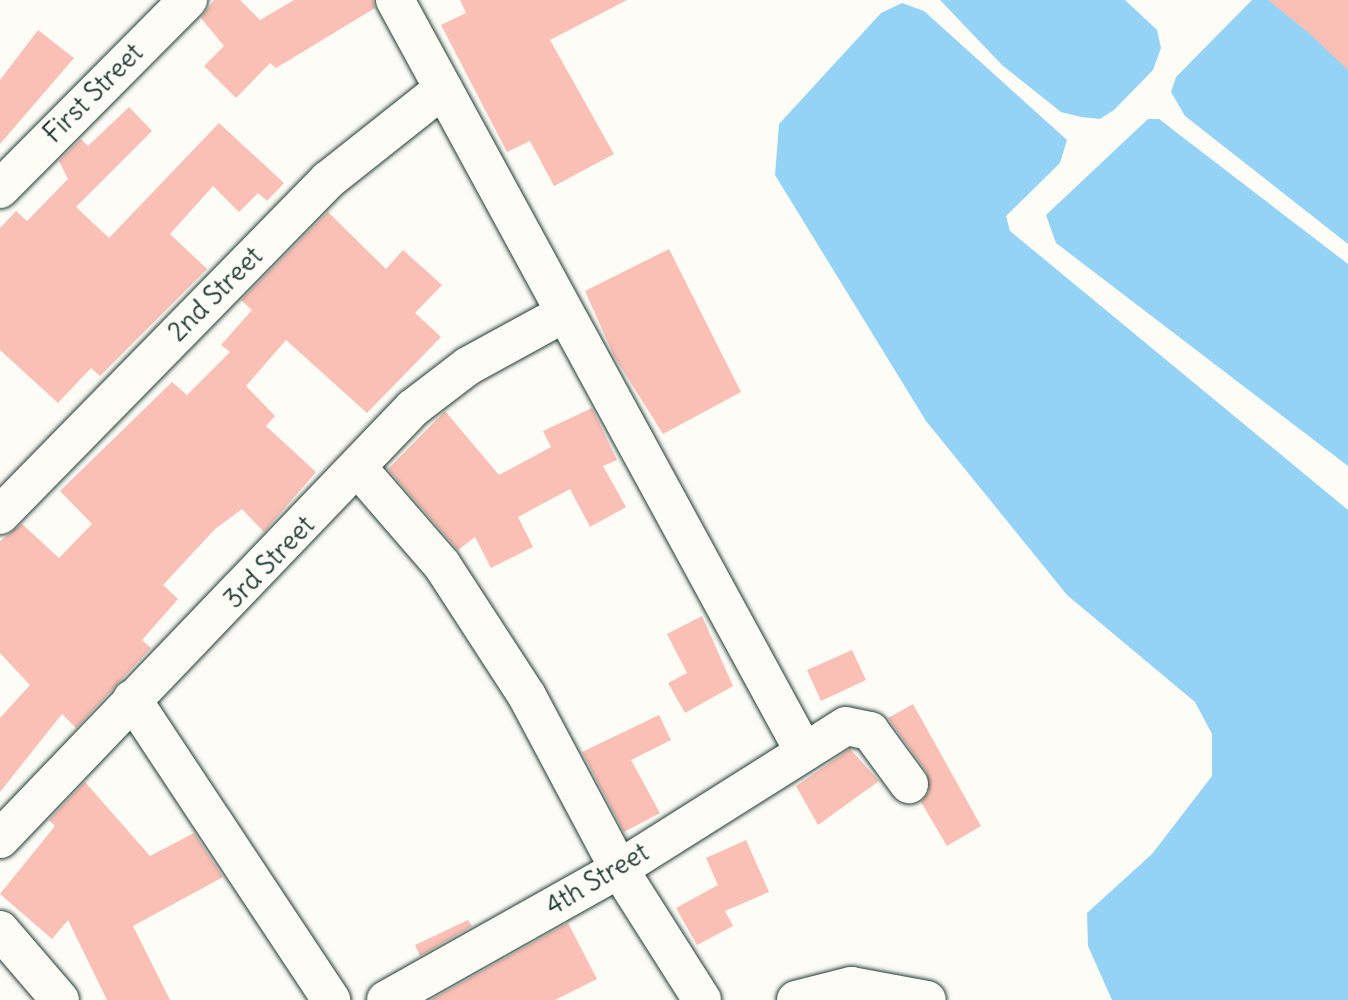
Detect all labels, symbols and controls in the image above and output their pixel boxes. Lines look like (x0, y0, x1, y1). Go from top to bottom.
street label: First Street (37, 37, 149, 149)
street label: 2nd Street (161, 240, 269, 348)
street label: 3rd Street (218, 509, 320, 615)
street label: 4th Street (540, 836, 654, 922)

